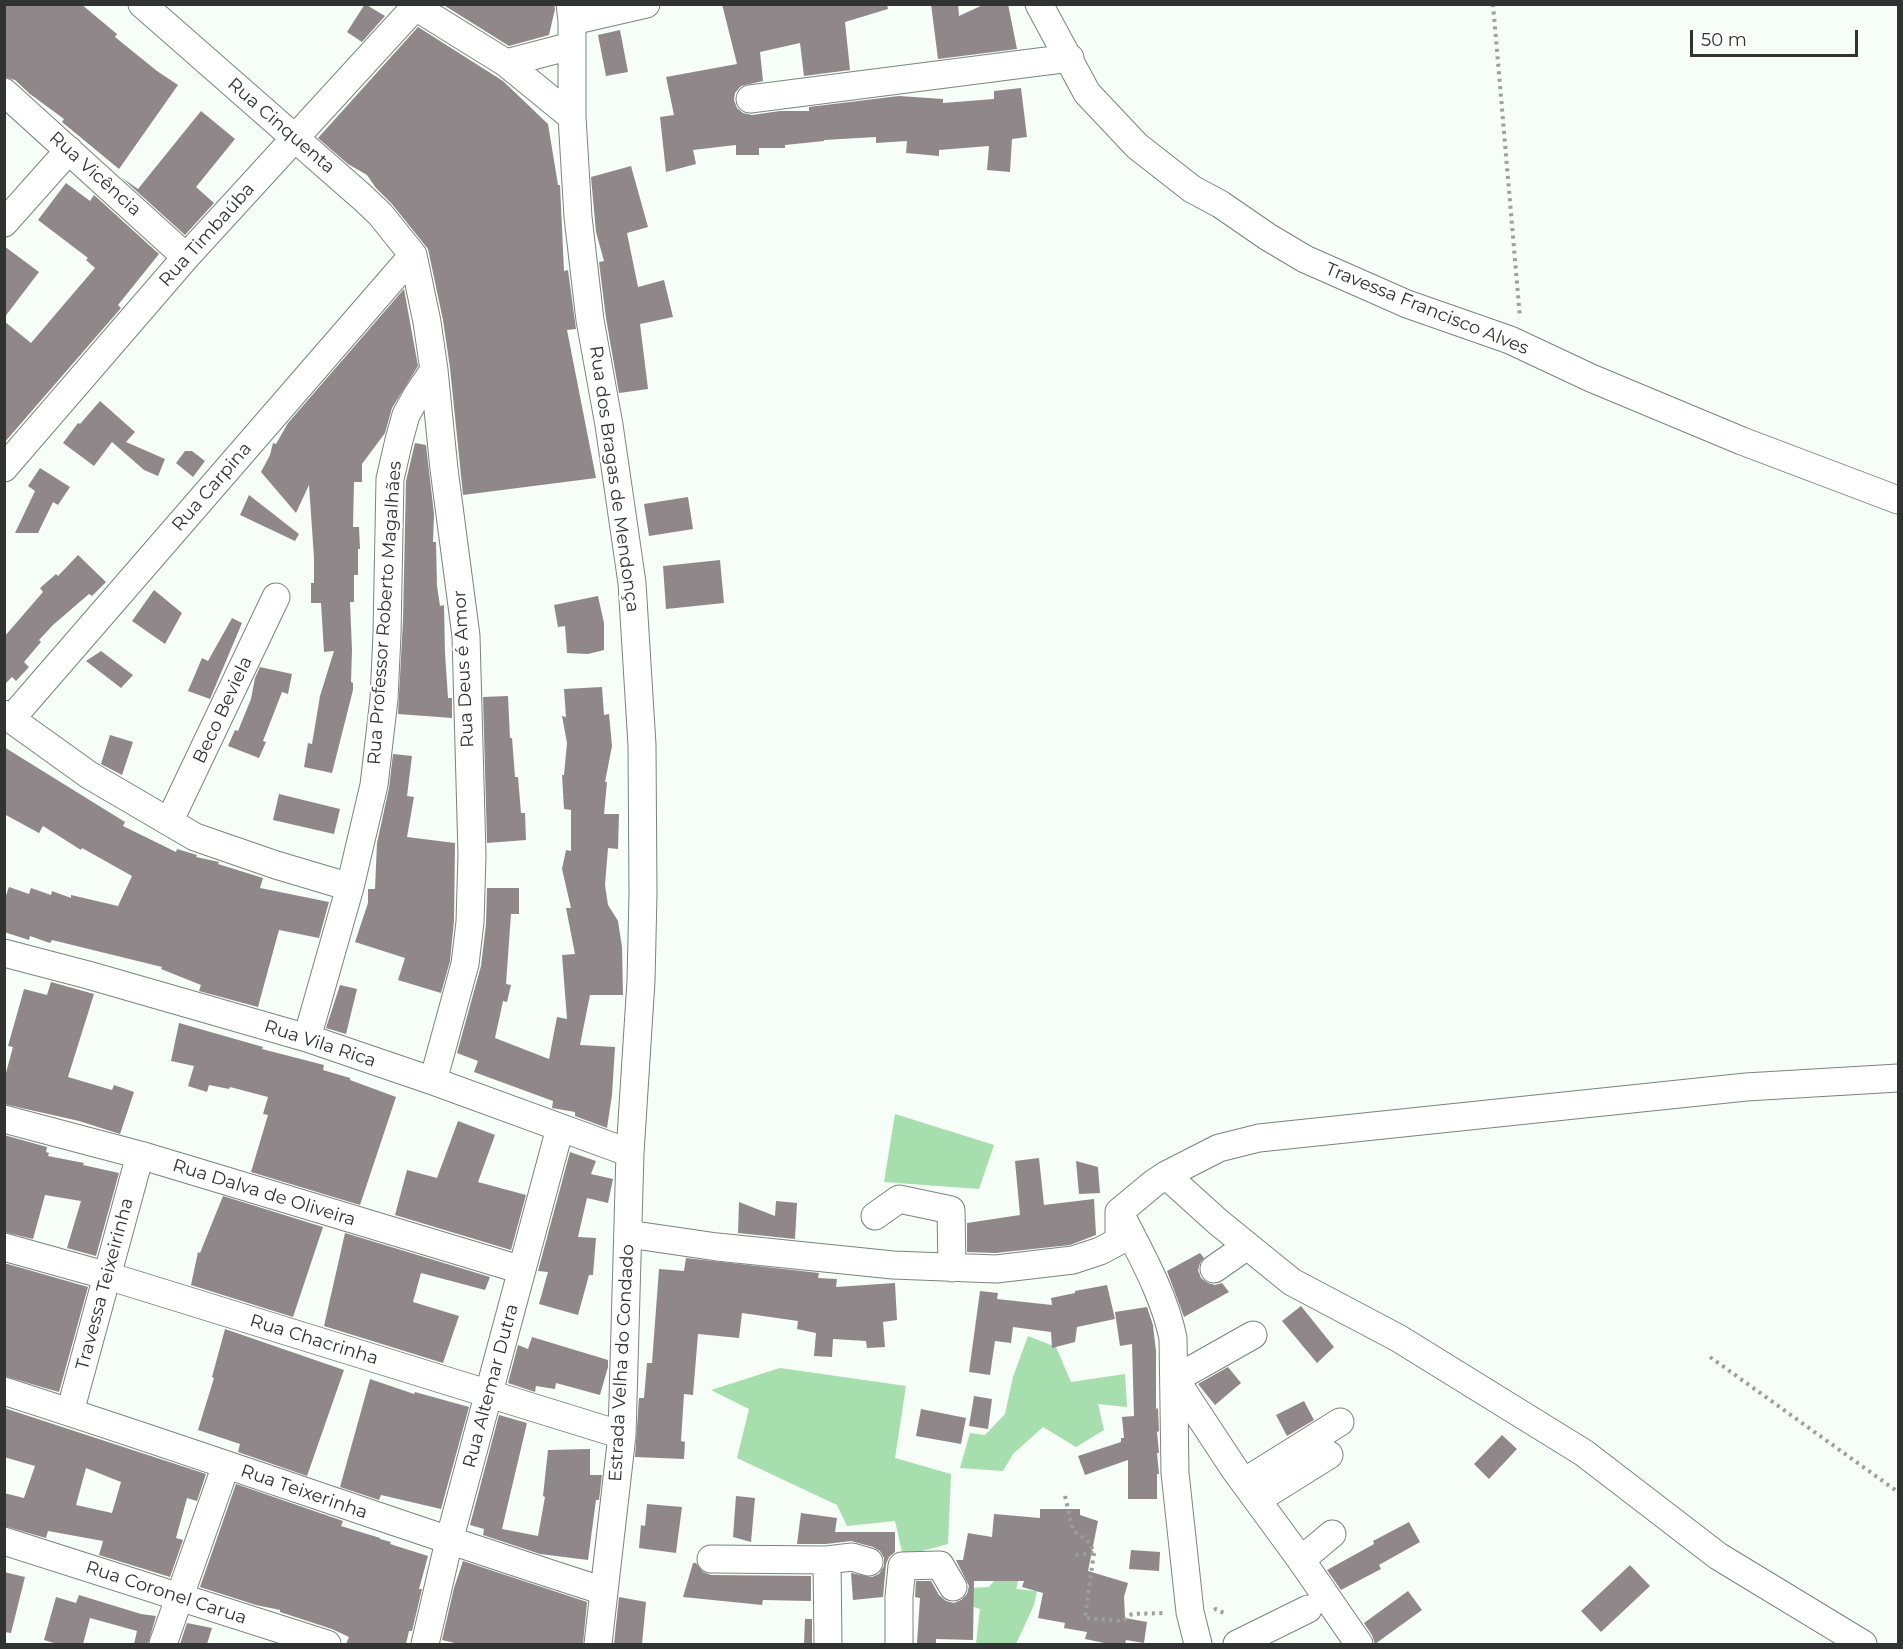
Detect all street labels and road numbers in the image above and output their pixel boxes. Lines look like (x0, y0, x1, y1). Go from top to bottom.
street label: Rua Cinquenta (223, 74, 339, 178)
street label: Rua Vicência (45, 127, 145, 221)
street label: Rua Timbaúba (155, 179, 259, 291)
street label: Travessa Francisco Alves (1322, 258, 1532, 360)
street label: Rua dos Bragas de Mendonça (585, 344, 643, 614)
street label: Rua Carpina (168, 438, 256, 536)
street label: Rua Professor Roberto Magalhães (364, 460, 406, 766)
street label: Rua Deus é Amor (449, 590, 479, 748)
street label: Beco Beviela (189, 653, 257, 767)
street label: Rua Vila Rica (261, 1016, 379, 1072)
street label: Rua Dalva de Oliveira (170, 1155, 358, 1231)
street label: Travessa Teixeirinha (72, 1196, 138, 1372)
street label: Estrada Velha do Condado (605, 1244, 639, 1482)
street label: Rua Altemar Dutra (459, 1302, 523, 1470)
street label: Rua Chacrinha (247, 1310, 381, 1370)
street label: Rua Teixerinha (238, 1460, 370, 1524)
street label: Rua Coronel Carua (83, 1557, 249, 1629)

